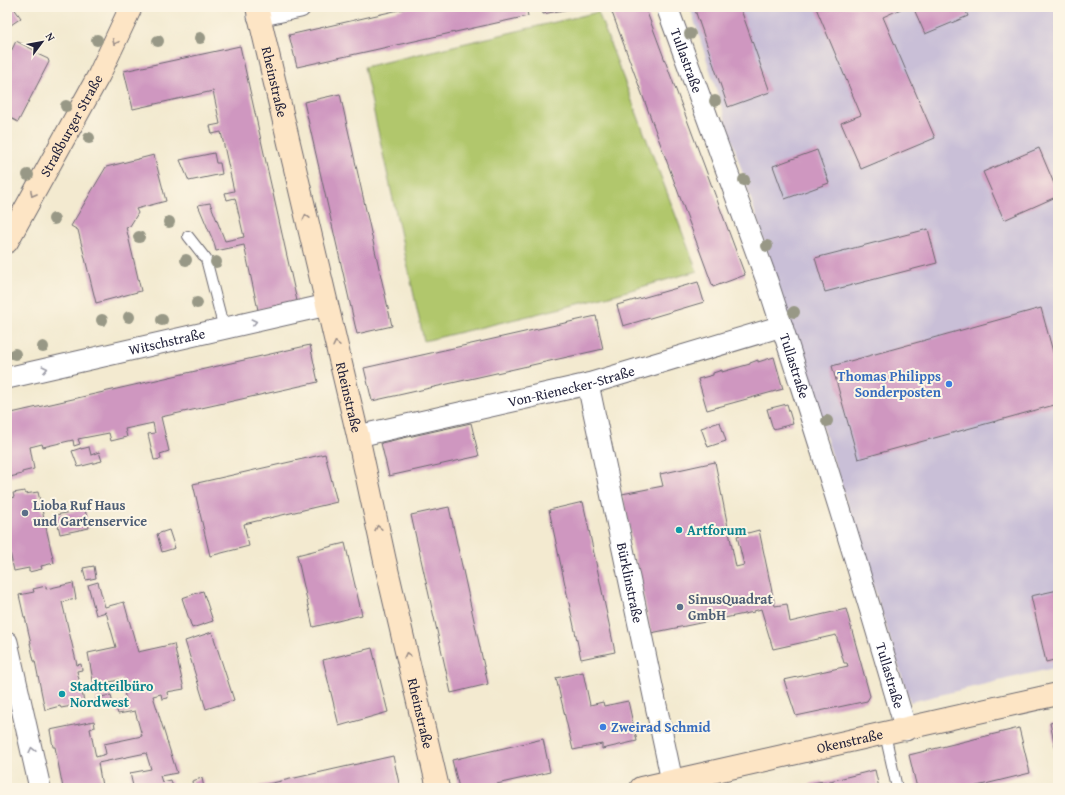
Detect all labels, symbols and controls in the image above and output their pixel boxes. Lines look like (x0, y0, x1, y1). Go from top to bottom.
north arrow (22, 22, 62, 62)
street label: Tullastraße (666, 25, 708, 96)
text: N (42, 29, 60, 45)
one-way arrow (112, 38, 120, 46)
street label: Rheinstraße (257, 45, 293, 120)
street label: Straßburger Straße (35, 70, 108, 180)
one-way arrow (31, 190, 38, 197)
one-way arrow (303, 214, 311, 220)
one-way arrow (251, 319, 257, 327)
street label: Witschstraße (127, 323, 207, 360)
street label: Tullastraße (775, 331, 815, 401)
one-way arrow (332, 340, 341, 347)
street label: Rheinstraße (331, 360, 367, 435)
street label: Von-Rienecker-Straße (506, 360, 637, 412)
one-way arrow (42, 366, 48, 374)
place label: Thomas Philipps Sonderposten (837, 366, 942, 402)
marker: Thomas Philipps Sonderposten (944, 379, 954, 389)
place label: Lioba Ruf Haus und Gartenservice (33, 495, 147, 531)
marker: Lioba Ruf Haus und Gartenservice (20, 508, 30, 518)
place label: Artforum (687, 520, 746, 540)
one-way arrow (374, 525, 382, 531)
marker: Artforum (674, 525, 684, 535)
street label: Bürklinstraße (612, 541, 648, 625)
place label: SinusQuadrat GmbH (688, 589, 774, 625)
marker: SinusQuadrat GmbH (675, 602, 685, 612)
street label: Tullastraße (871, 640, 909, 711)
one-way arrow (403, 651, 411, 658)
place label: Stadtteilbüro Nordwest (70, 676, 154, 712)
street label: Rheinstraße (403, 676, 439, 751)
marker: Stadtteilbüro Nordwest (57, 689, 67, 699)
place label: Zweirad Schmid (611, 717, 711, 737)
marker: Zweirad Schmid (598, 722, 608, 732)
street label: Okenstraße (815, 724, 885, 758)
one-way arrow (28, 747, 36, 753)

